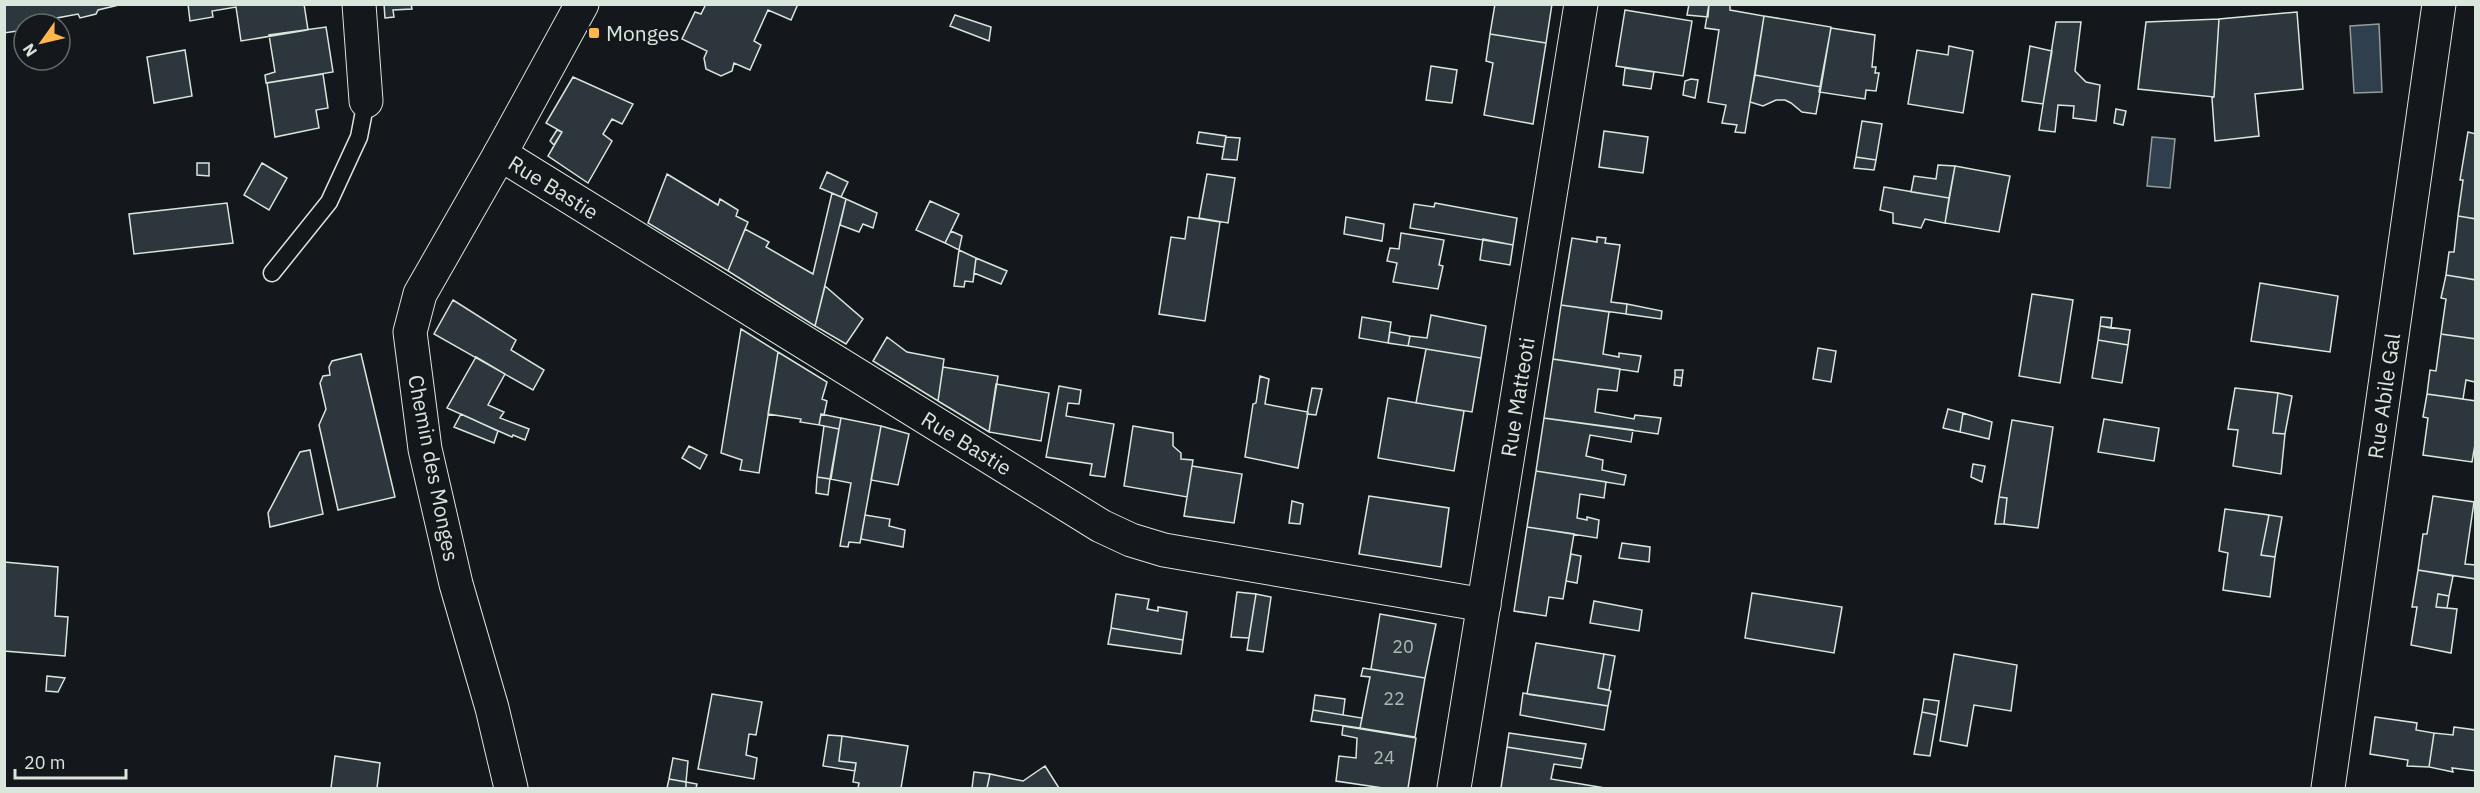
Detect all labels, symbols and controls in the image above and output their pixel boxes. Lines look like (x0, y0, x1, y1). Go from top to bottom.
north arrow (12, 12, 72, 72)
place label: Monges (606, 19, 679, 47)
marker: Monges (587, 26, 601, 40)
text: N (18, 40, 41, 61)
street label: Rue Bastie (503, 149, 604, 226)
street label: Rue Abile Gal (2361, 331, 2406, 461)
street label: Rue Matteoti (1494, 335, 1541, 459)
street label: Chemin des Monges (402, 372, 466, 564)
street label: Rue Bastie (916, 404, 1017, 481)
house number: 20 (1392, 635, 1414, 658)
house number: 22 (1383, 687, 1405, 710)
scale bar (15, 742, 126, 780)
house number: 24 (1373, 746, 1395, 769)
text: 20 m (24, 751, 66, 774)

